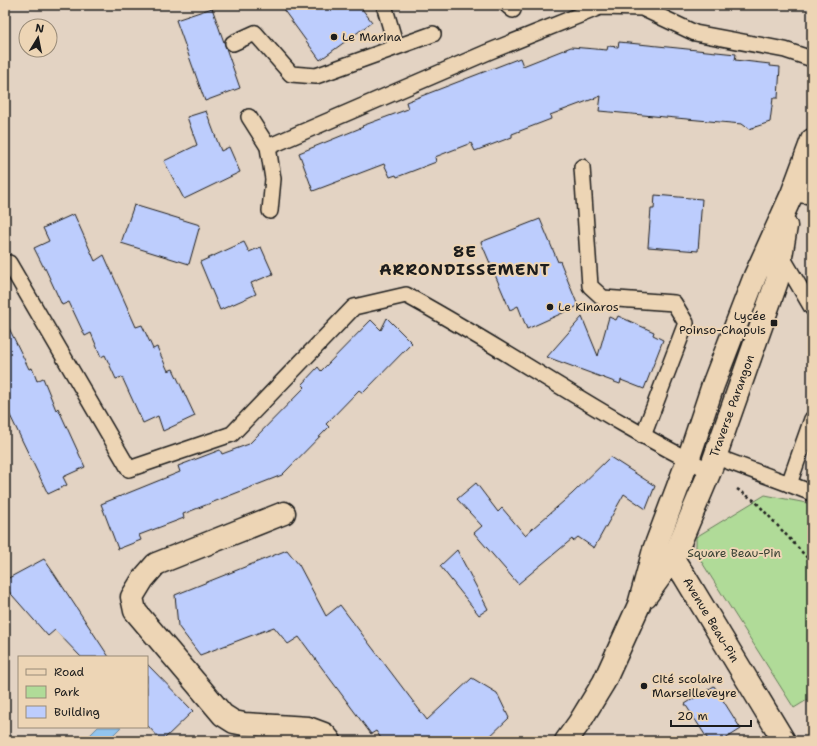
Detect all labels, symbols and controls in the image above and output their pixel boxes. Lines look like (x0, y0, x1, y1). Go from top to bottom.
north arrow (18, 18, 58, 58)
text: N (34, 21, 46, 37)
place label: Le Marina (342, 29, 402, 45)
marker: Le Marina (329, 32, 339, 42)
district label: 8E ARRONDISSEMENT (379, 241, 551, 280)
place label: Le Kinaros (558, 299, 619, 315)
marker: Le Kinaros (545, 302, 555, 312)
place label: Lycée Poinso-Chapuis (679, 308, 766, 338)
marker: Lycée Poinso-Chapuis (769, 318, 779, 328)
street label: Traverse Parangon (706, 353, 758, 459)
park label: Square Beau-Pin (687, 545, 781, 561)
street label: Avenue Beau-Pin (679, 575, 743, 665)
legend (18, 656, 148, 728)
text: Road (54, 664, 85, 680)
place label: Cité scolaire Marseilleveyre (652, 671, 737, 701)
marker: Cité scolaire Marseilleveyre (639, 681, 649, 691)
text: Park (54, 684, 80, 700)
scale bar (671, 702, 751, 728)
text: Building (54, 704, 100, 720)
text: 20 m (677, 708, 708, 724)

